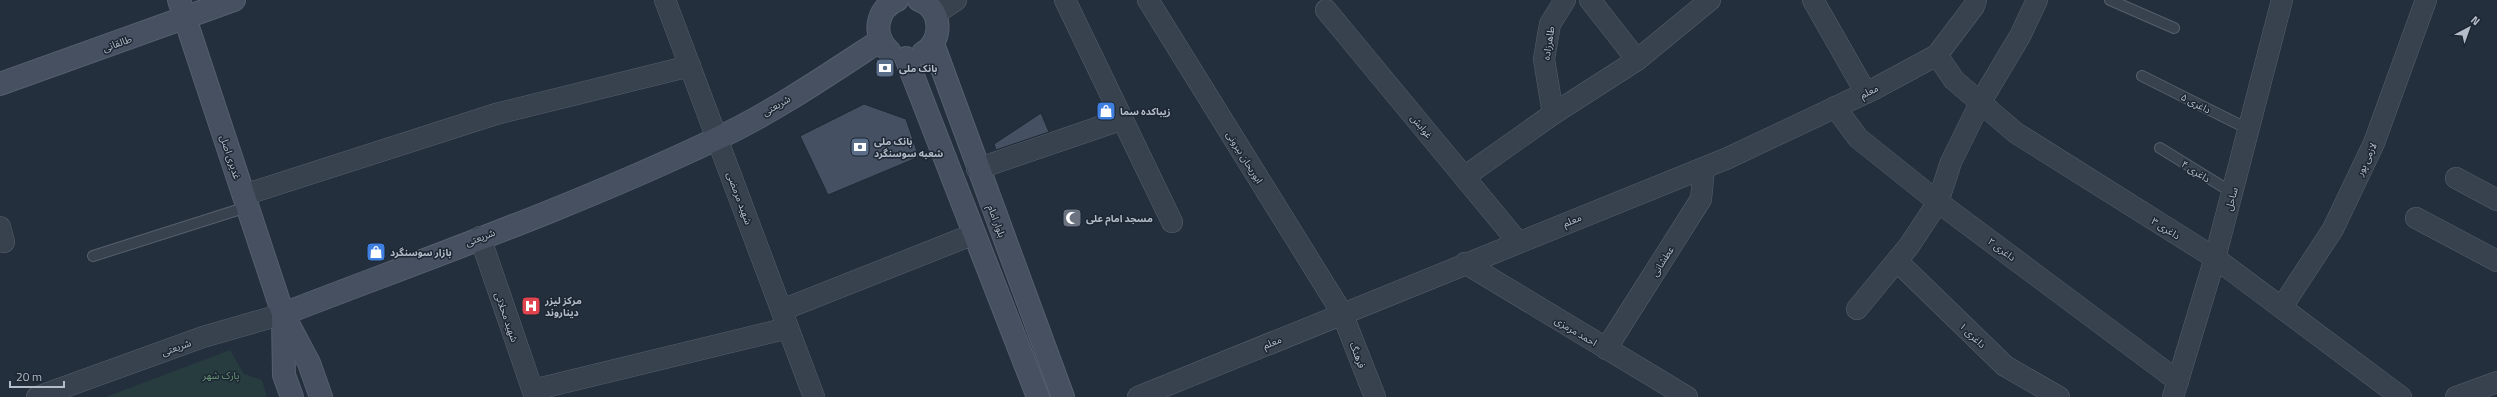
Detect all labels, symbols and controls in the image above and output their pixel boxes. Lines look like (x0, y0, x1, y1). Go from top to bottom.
north arrow (2449, 8, 2489, 48)
text: N (2467, 12, 2484, 29)
street label: طاهرزاده (1538, 25, 1559, 61)
street label: طالقانی (100, 31, 134, 56)
bank icon: بانک ملی (874, 57, 896, 79)
place label: بانک ملی (899, 61, 938, 76)
street label: معلم (1857, 81, 1881, 102)
street label: داغری ۵ (2178, 90, 2213, 117)
street label: شریعتی (759, 91, 793, 120)
shop icon: زیباکده سما (1095, 100, 1117, 122)
place label: زیباکده سما (1120, 104, 1170, 119)
street label: غوابش (1407, 111, 1436, 142)
street label: ابوریحان بیرونی (1222, 128, 1267, 186)
street label: غدیری اصل (216, 133, 245, 181)
place label: بانک ملی شعبه سوسنگرد (874, 134, 943, 161)
bank icon: بانک ملی شعبه سوسنگرد (849, 136, 871, 158)
street label: لازمی پور (2352, 140, 2381, 179)
street label: داغری ۴ (2178, 157, 2213, 186)
street label: شهید مرمضی (723, 170, 756, 227)
street label: ساحل (2221, 185, 2242, 213)
street label: بلوار امام (982, 203, 1010, 240)
mosque icon: مسجد امام علی (1061, 207, 1083, 229)
street label: معلم (1561, 210, 1584, 231)
place label: مسجد امام علی (1086, 211, 1153, 226)
street label: داغری ۳ (2148, 214, 2183, 243)
street label: شریعتی (463, 225, 497, 250)
street label: داغری ۲ (1985, 234, 2019, 265)
shop icon: بازار سوسنگرد (365, 241, 387, 263)
street label: عطشانی (1647, 243, 1678, 279)
place label: بازار سوسنگرد (390, 245, 452, 260)
street label: شهید محلاتی (491, 290, 522, 344)
place label: مرکز لیزر دیناروند (544, 293, 582, 320)
hospital icon: مرکز لیزر دیناروند (520, 295, 542, 317)
street label: احمد مرمزی (1552, 313, 1600, 350)
street label: داغری ۱ (1956, 319, 1989, 352)
street label: معلم (1261, 332, 1284, 353)
street label: شریعتی (159, 335, 193, 360)
street label: فرهنگ (1346, 340, 1370, 371)
scale bar (10, 363, 64, 389)
text: 20 m (16, 367, 42, 386)
park label: پارک شهر (201, 368, 240, 383)

